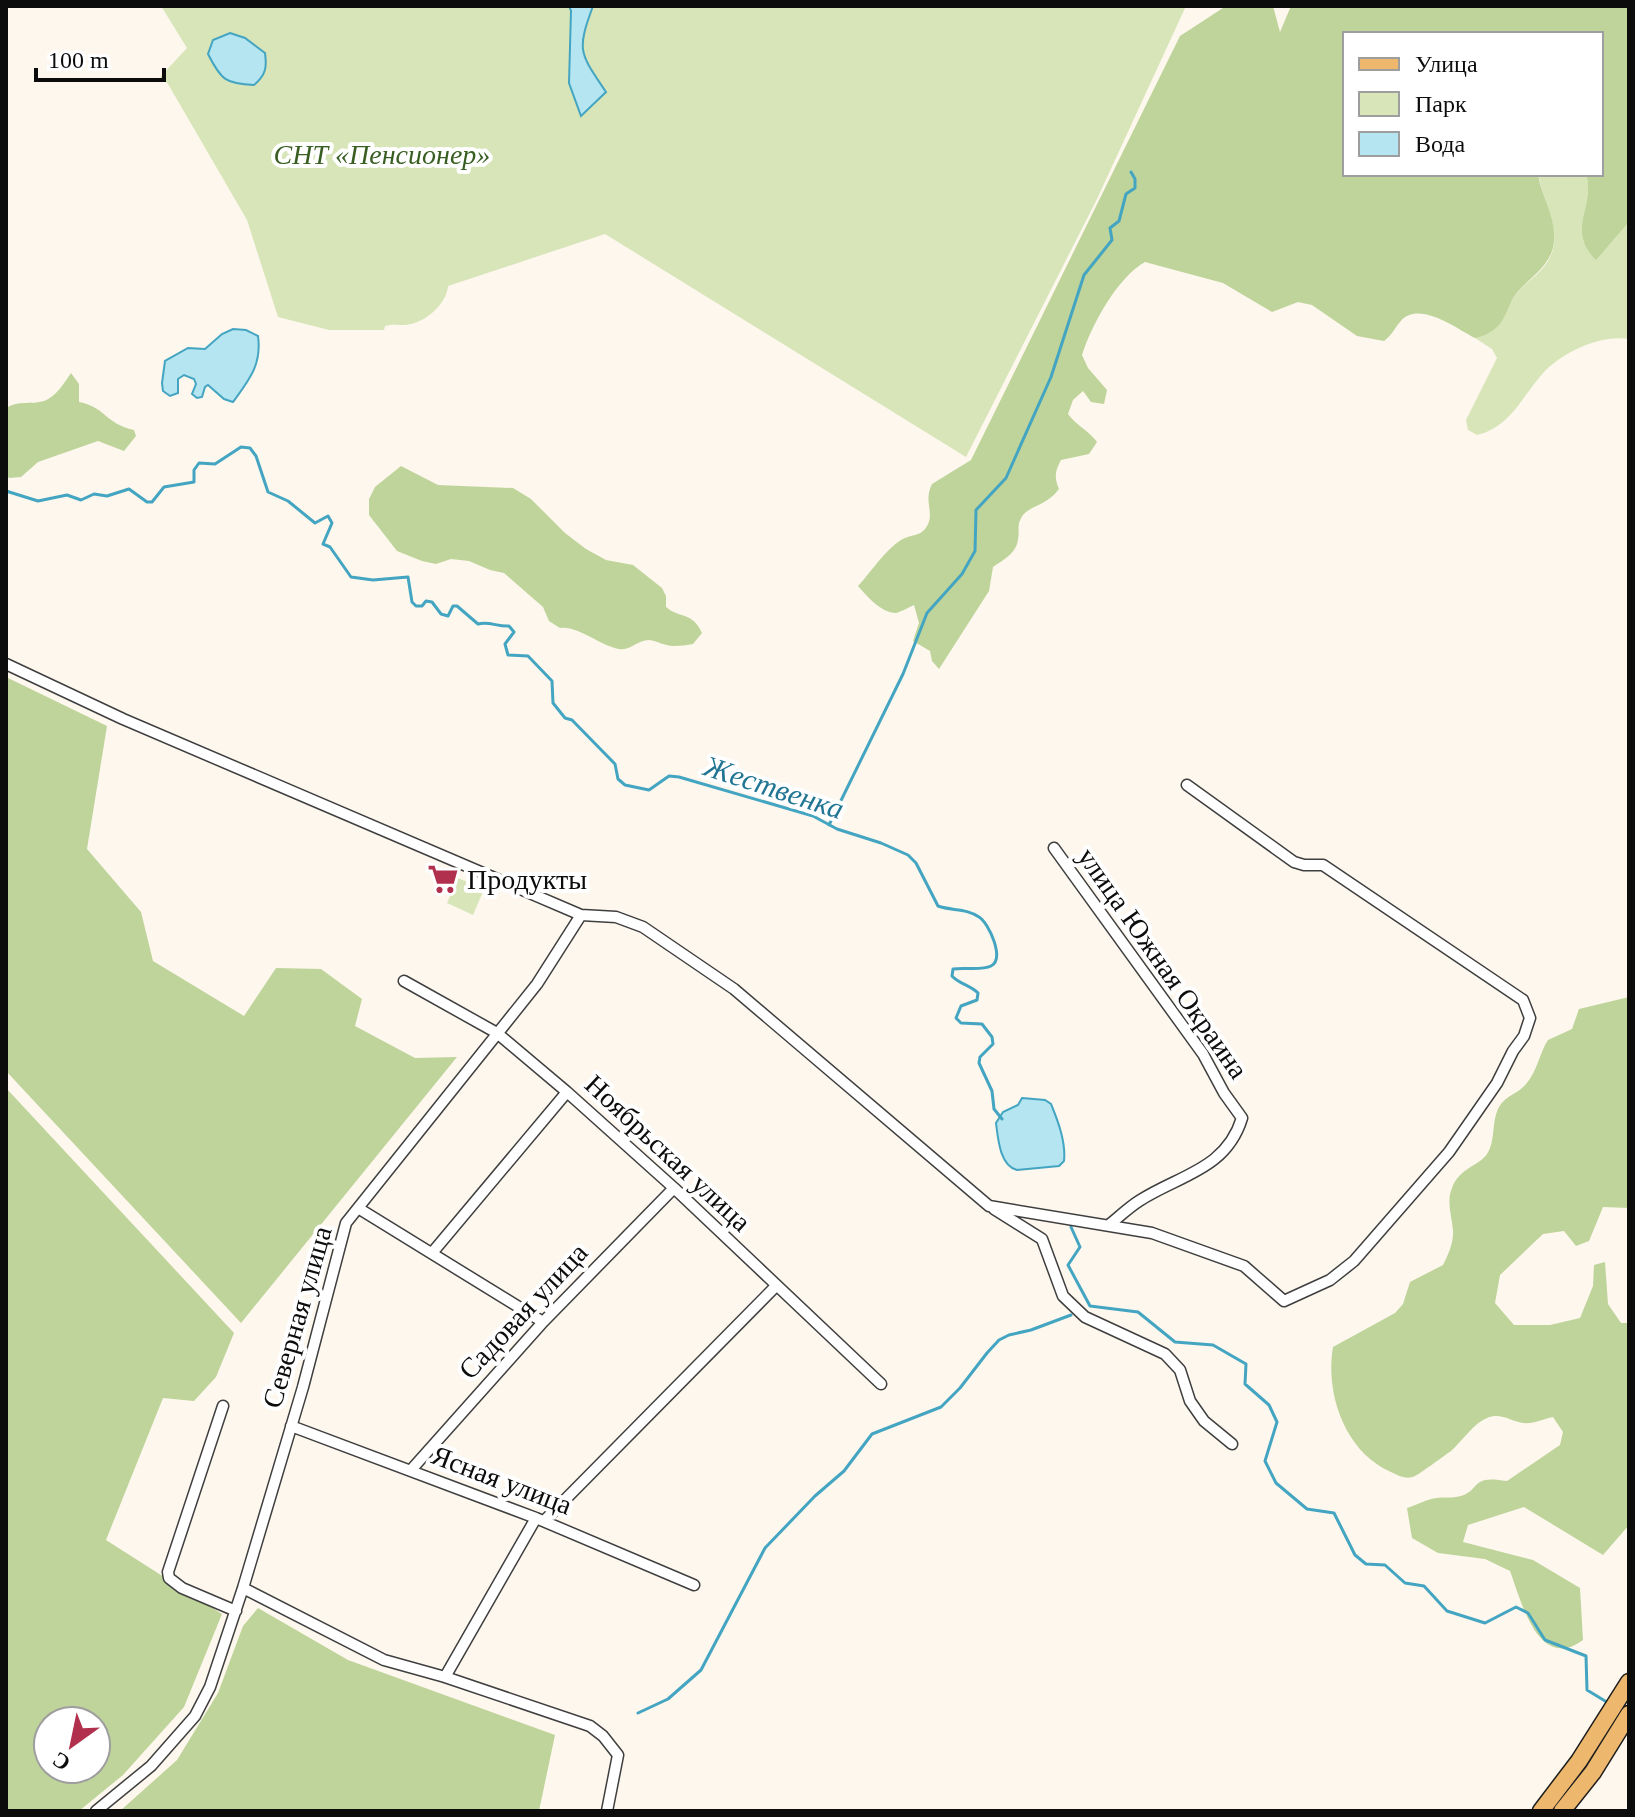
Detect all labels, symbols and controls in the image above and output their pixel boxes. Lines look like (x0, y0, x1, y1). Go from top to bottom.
scale bar (36, 32, 164, 82)
legend (1343, 32, 1603, 176)
text: 100 m (48, 47, 109, 73)
text: Улица (1415, 51, 1478, 77)
text: Парк (1415, 91, 1467, 117)
text: Вода (1415, 131, 1466, 157)
park label: СНТ «Пенсионер» (274, 139, 490, 170)
water label: Жественка (699, 749, 848, 825)
street label: улица Южная Окраина (1072, 842, 1255, 1085)
supermarket icon: Продукты (426, 862, 460, 896)
place label: Продукты (467, 864, 587, 895)
street label: Ноябрьская улица (579, 1068, 757, 1238)
street label: Северная улица (256, 1222, 338, 1411)
street label: Садовая улица (452, 1237, 594, 1385)
street label: Ясная улица (428, 1439, 577, 1521)
north arrow (32, 1705, 112, 1785)
text: С (48, 1747, 75, 1776)

